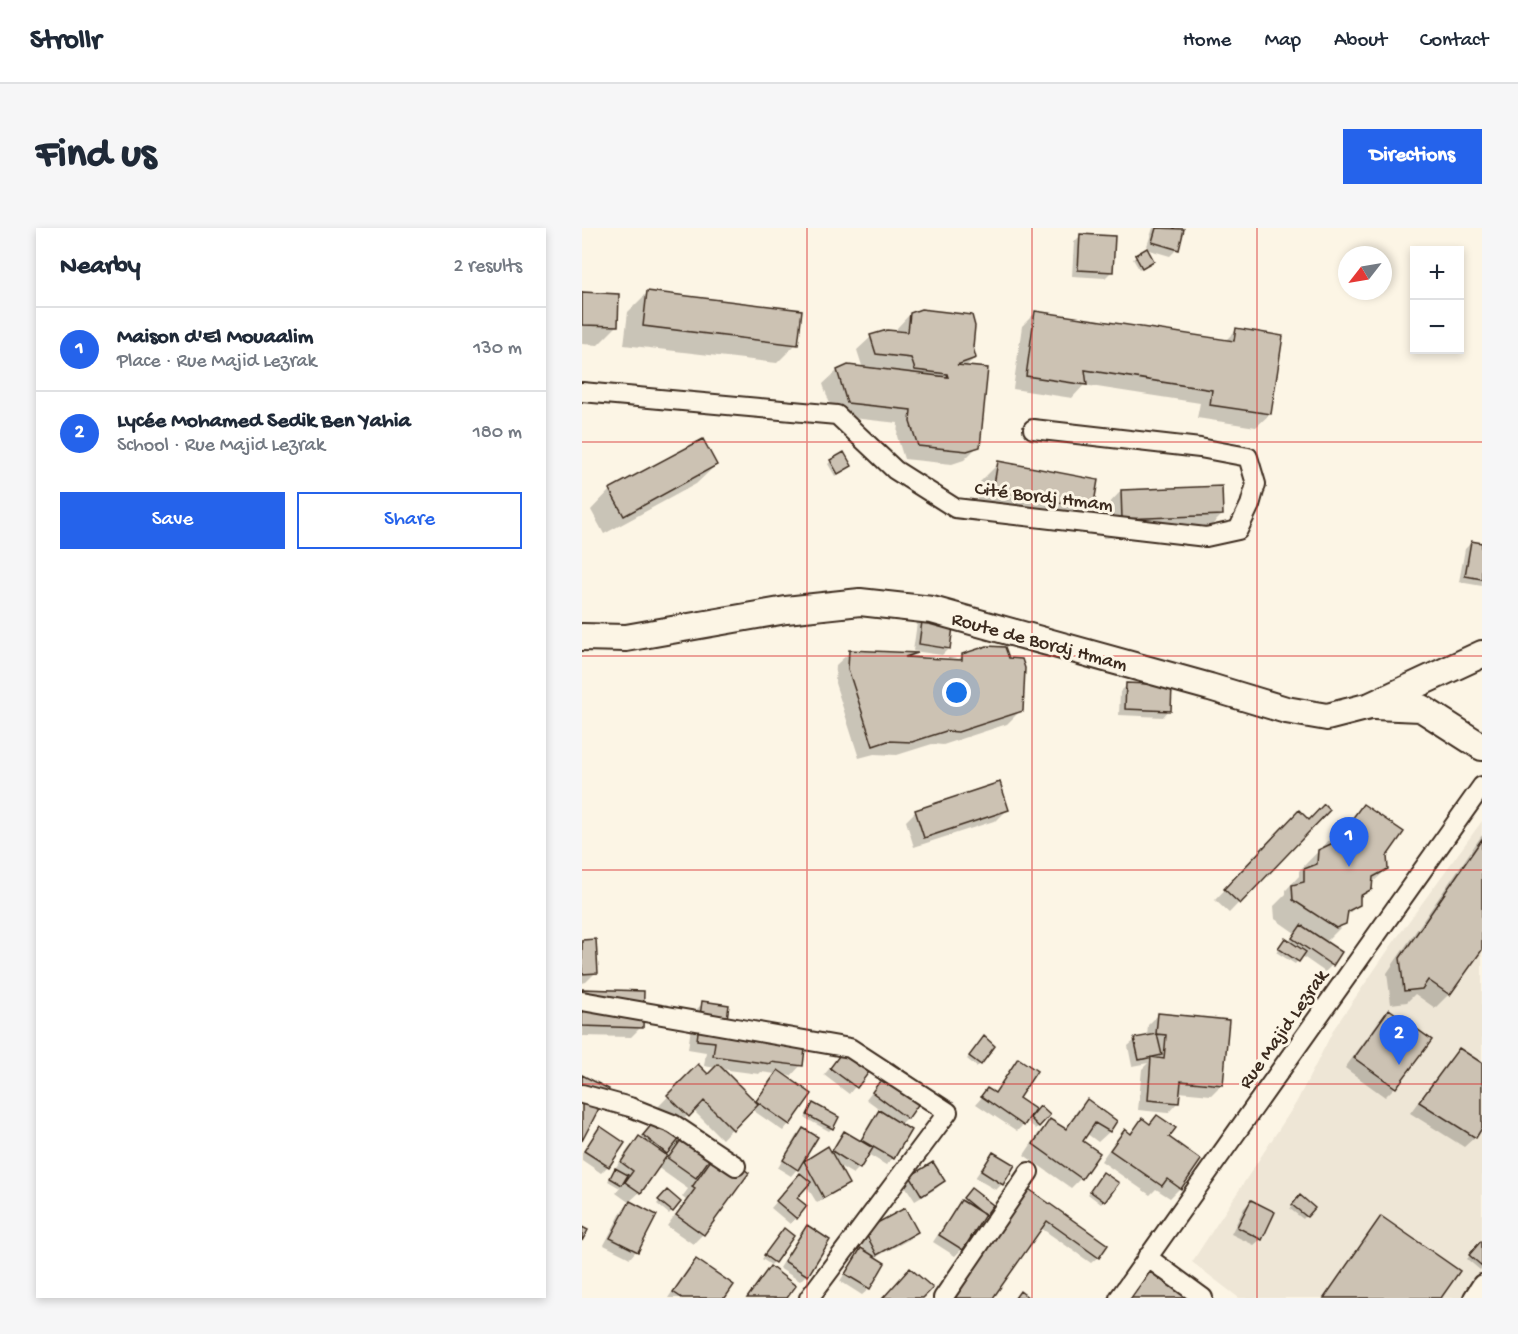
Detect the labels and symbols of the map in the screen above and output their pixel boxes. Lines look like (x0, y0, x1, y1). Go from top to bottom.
north arrow (1338, 246, 1392, 300)
street label: Cité Bordj Hmam (973, 479, 1114, 518)
street label: Route de Bordj Hmam (949, 609, 1130, 678)
your location (942, 678, 971, 707)
pin: 1 (1330, 818, 1368, 867)
street label: Rue Majid Lezrak (1235, 964, 1336, 1094)
pin: 2 (1380, 1016, 1418, 1065)

